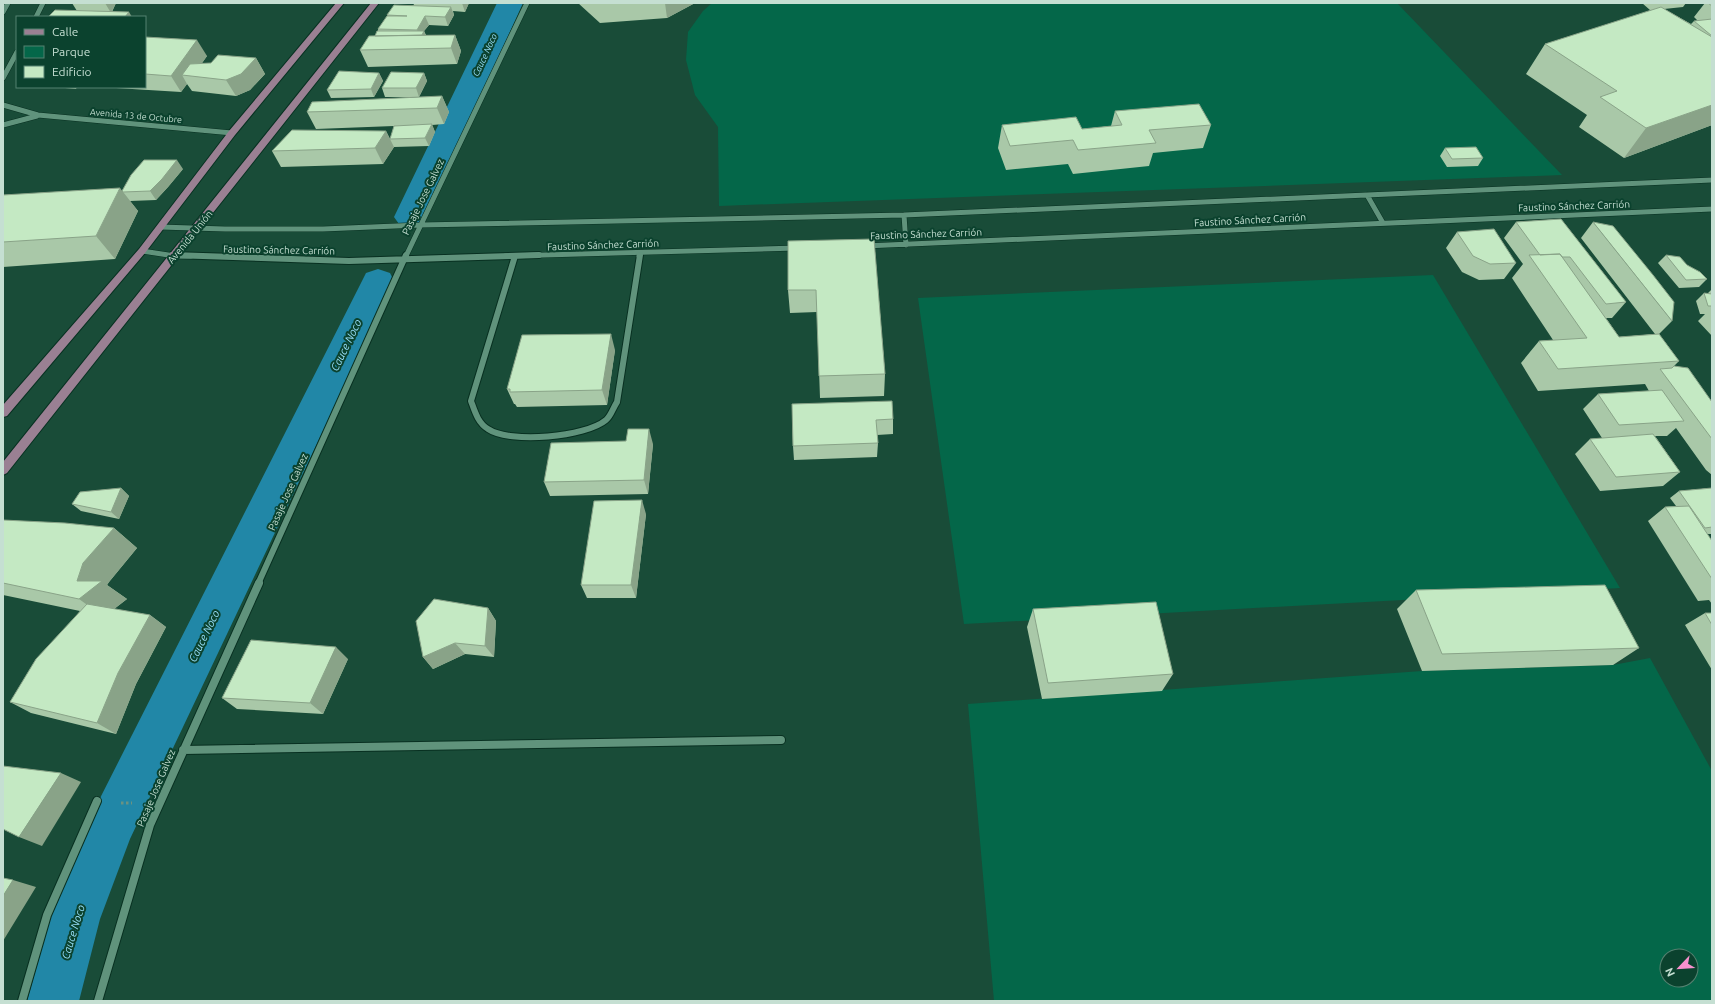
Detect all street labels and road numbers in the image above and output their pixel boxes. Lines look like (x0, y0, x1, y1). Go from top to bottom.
street label: Avenida 13 de Octubre (90, 107, 182, 125)
street label: Pasaje Jose Galvez (400, 157, 446, 237)
street label: Faustino Sánchez Carrión (1518, 199, 1630, 213)
street label: Avenida Unión (165, 208, 215, 266)
street label: Faustino Sánchez Carrión (1194, 212, 1306, 228)
street label: Faustino Sánchez Carrión (870, 227, 982, 241)
street label: Faustino Sánchez Carrión (547, 238, 659, 252)
street label: Faustino Sánchez Carrión (223, 244, 335, 256)
street label: Pasaje Jose Galvez (266, 451, 310, 532)
street label: Pasaje Jose Galvez (135, 747, 177, 828)

